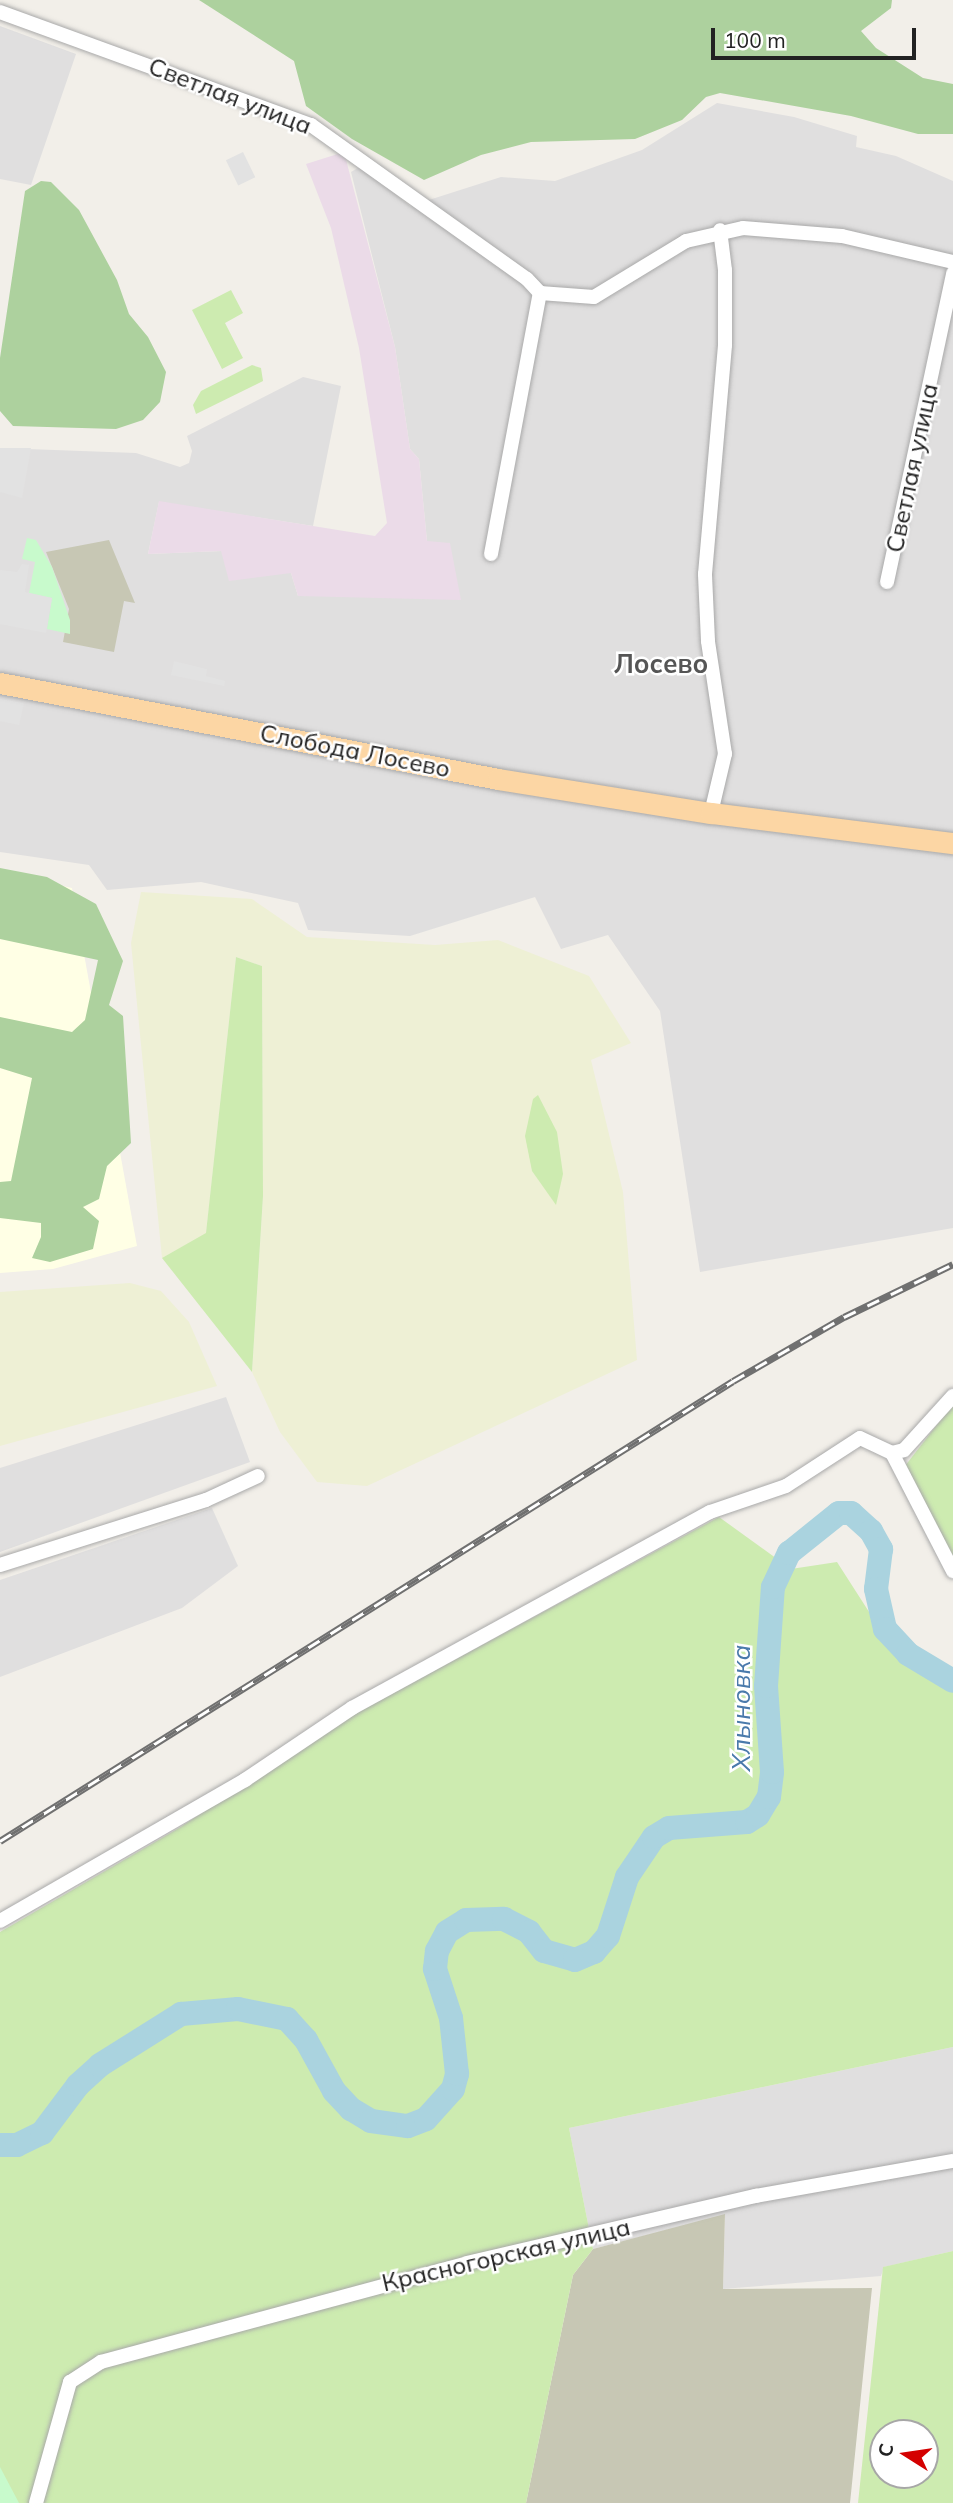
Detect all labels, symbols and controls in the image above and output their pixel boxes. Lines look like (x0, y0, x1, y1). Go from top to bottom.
scale bar (715, 14, 920, 58)
text: 100 m (724, 27, 786, 53)
street label: Светлая улица (145, 52, 315, 140)
street label: Светлая улица (880, 381, 944, 555)
district label: Лосево (614, 648, 708, 680)
street label: Слобода Лосево (258, 718, 452, 784)
water label: Хлыновка (725, 1645, 757, 1771)
street label: Красногорская улица (379, 2212, 633, 2298)
north arrow (869, 2419, 939, 2489)
text: С (872, 2441, 899, 2459)

